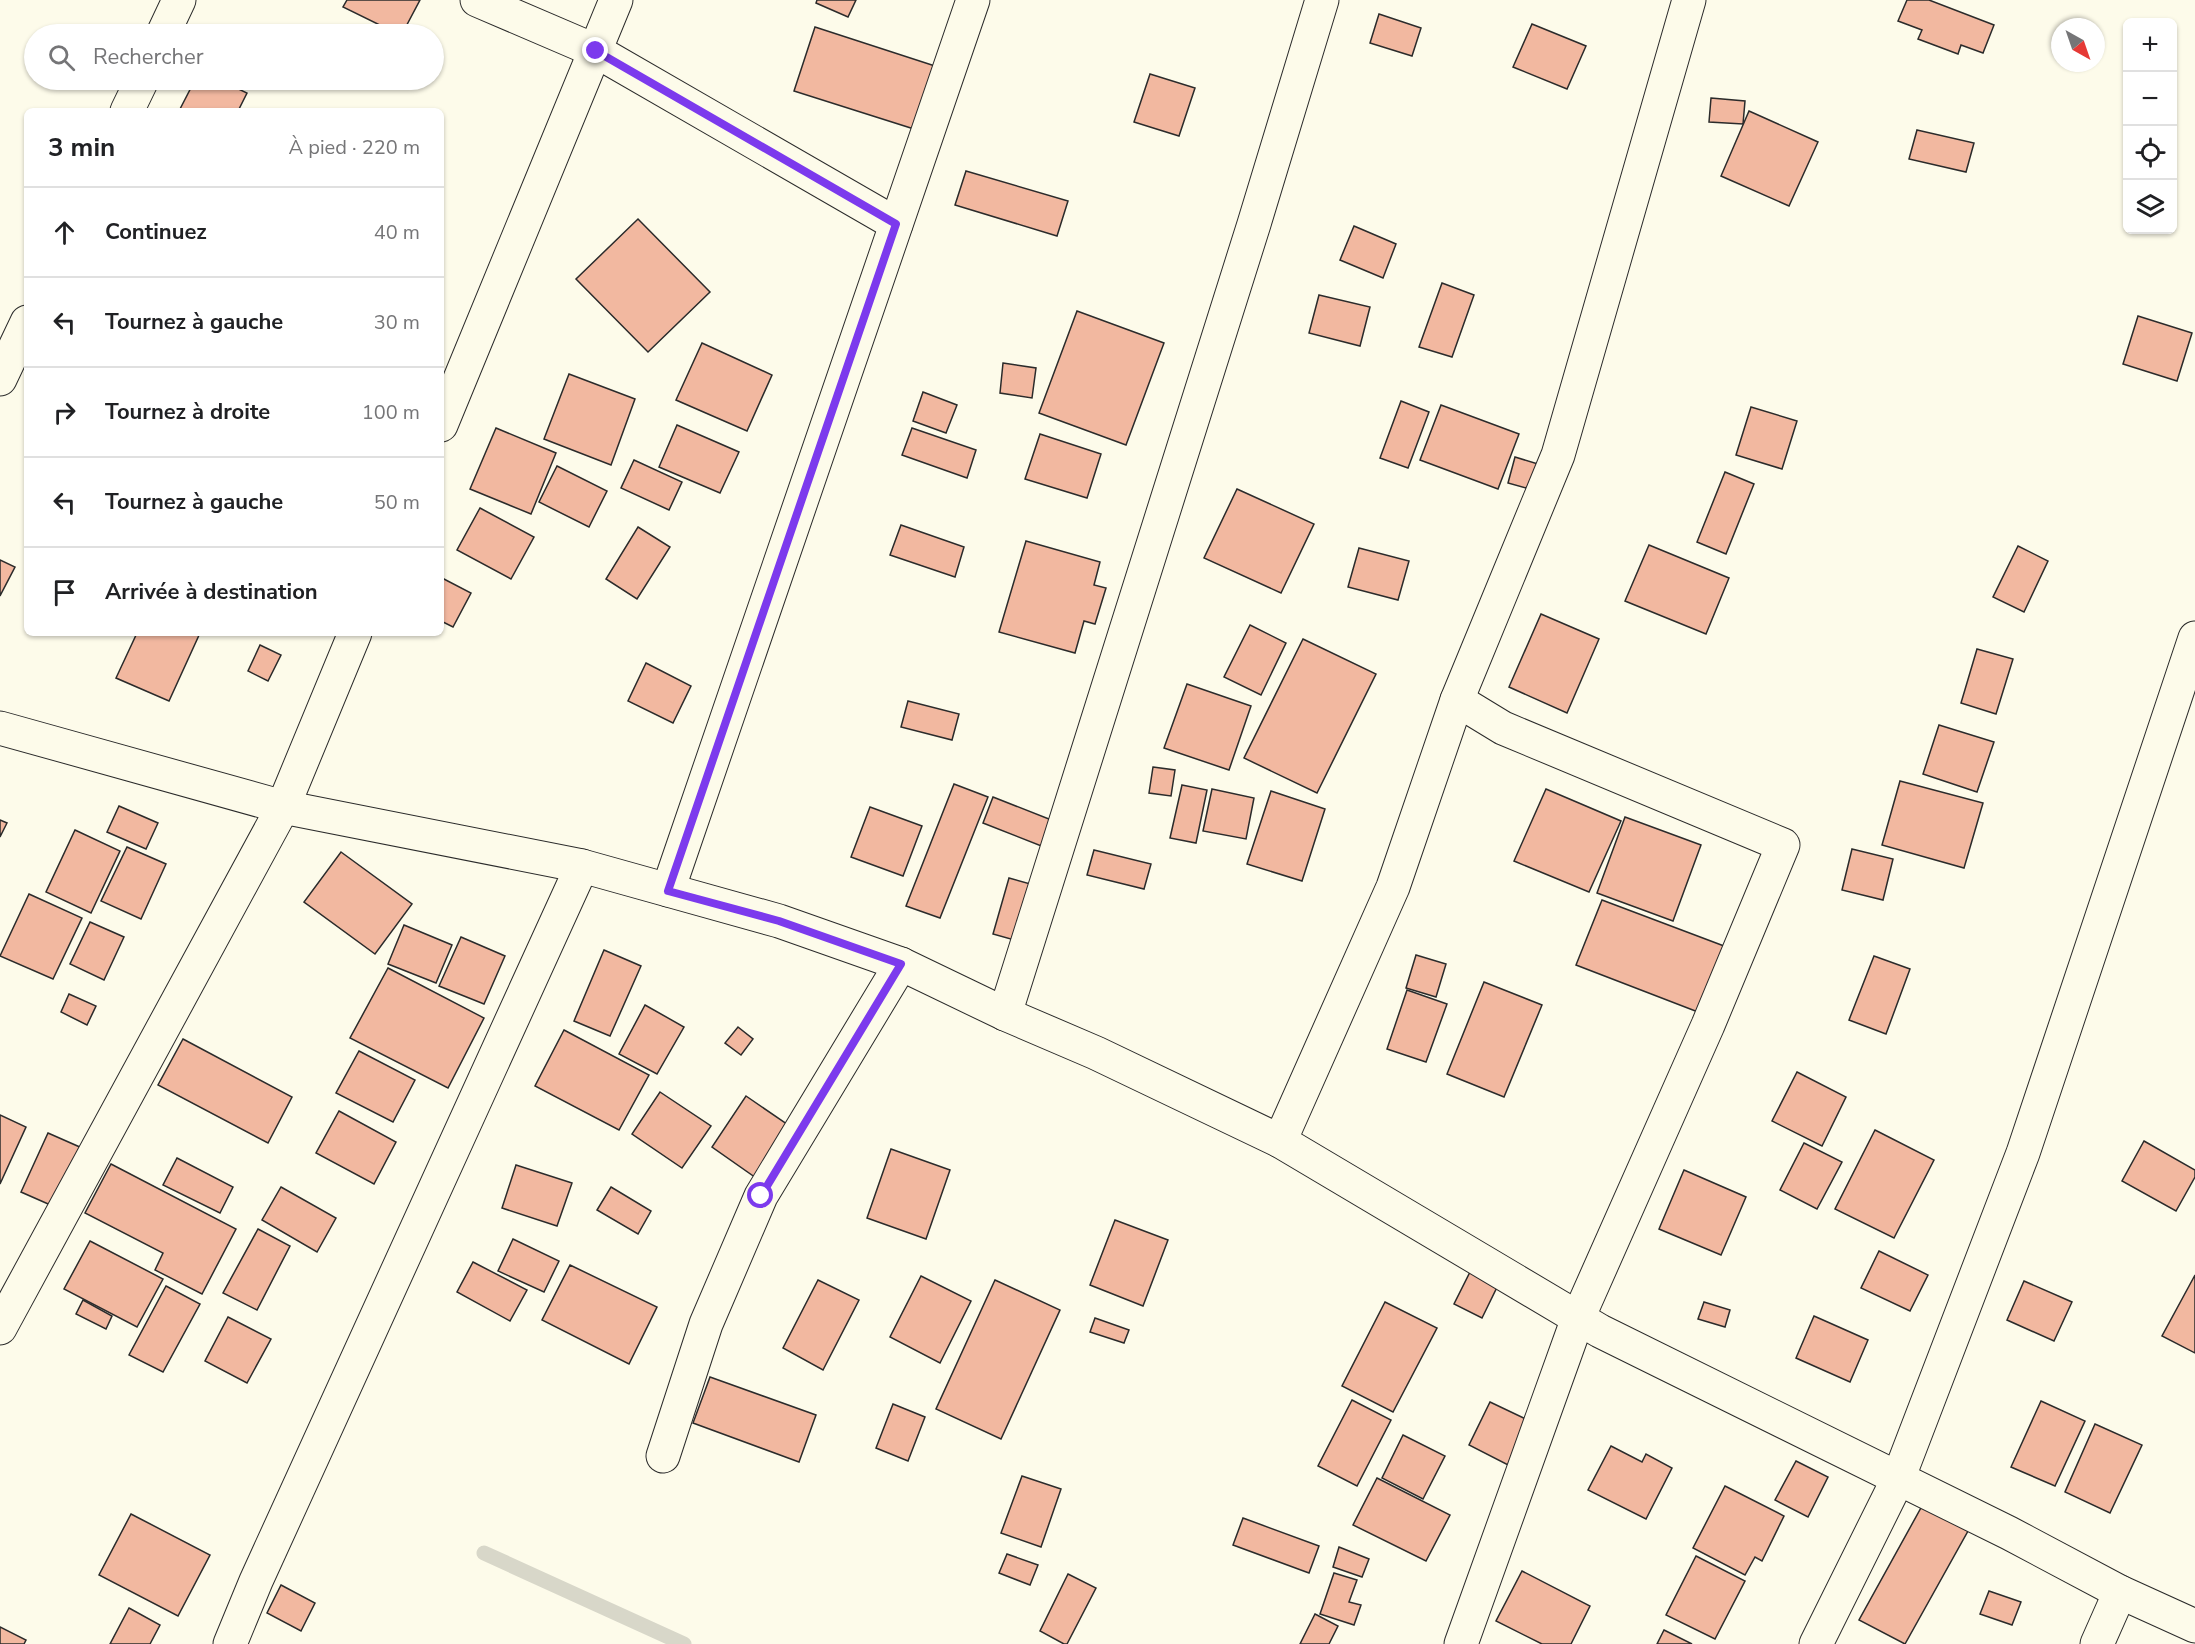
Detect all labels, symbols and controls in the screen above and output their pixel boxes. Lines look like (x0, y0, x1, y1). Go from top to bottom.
north arrow (2051, 18, 2105, 72)
map controls (2123, 18, 2177, 234)
button: + (2123, 18, 2177, 72)
search box (24, 24, 444, 90)
route end (582, 37, 608, 63)
icon: search (45, 41, 78, 74)
text: Rechercher (93, 42, 204, 72)
button: − (2123, 72, 2177, 126)
button: locate (2123, 126, 2177, 180)
text: 3 min (48, 130, 115, 165)
text: À pied · 220 m (289, 134, 420, 161)
button: layers (2123, 180, 2177, 234)
icon: ahead (48, 216, 81, 249)
text: Continuez (105, 217, 207, 247)
text: 40 m (374, 219, 420, 246)
icon: left (48, 306, 81, 339)
text: Tournez à gauche (105, 307, 283, 337)
text: 30 m (374, 309, 420, 336)
icon: right (48, 396, 81, 429)
text: Tournez à droite (105, 397, 270, 427)
text: 100 m (362, 399, 420, 426)
icon: left (48, 486, 81, 519)
text: Tournez à gauche (105, 487, 283, 517)
text: 50 m (374, 489, 420, 516)
icon: arrive (48, 576, 81, 609)
text: Arrivée à destination (105, 577, 318, 607)
route start (747, 1182, 773, 1208)

